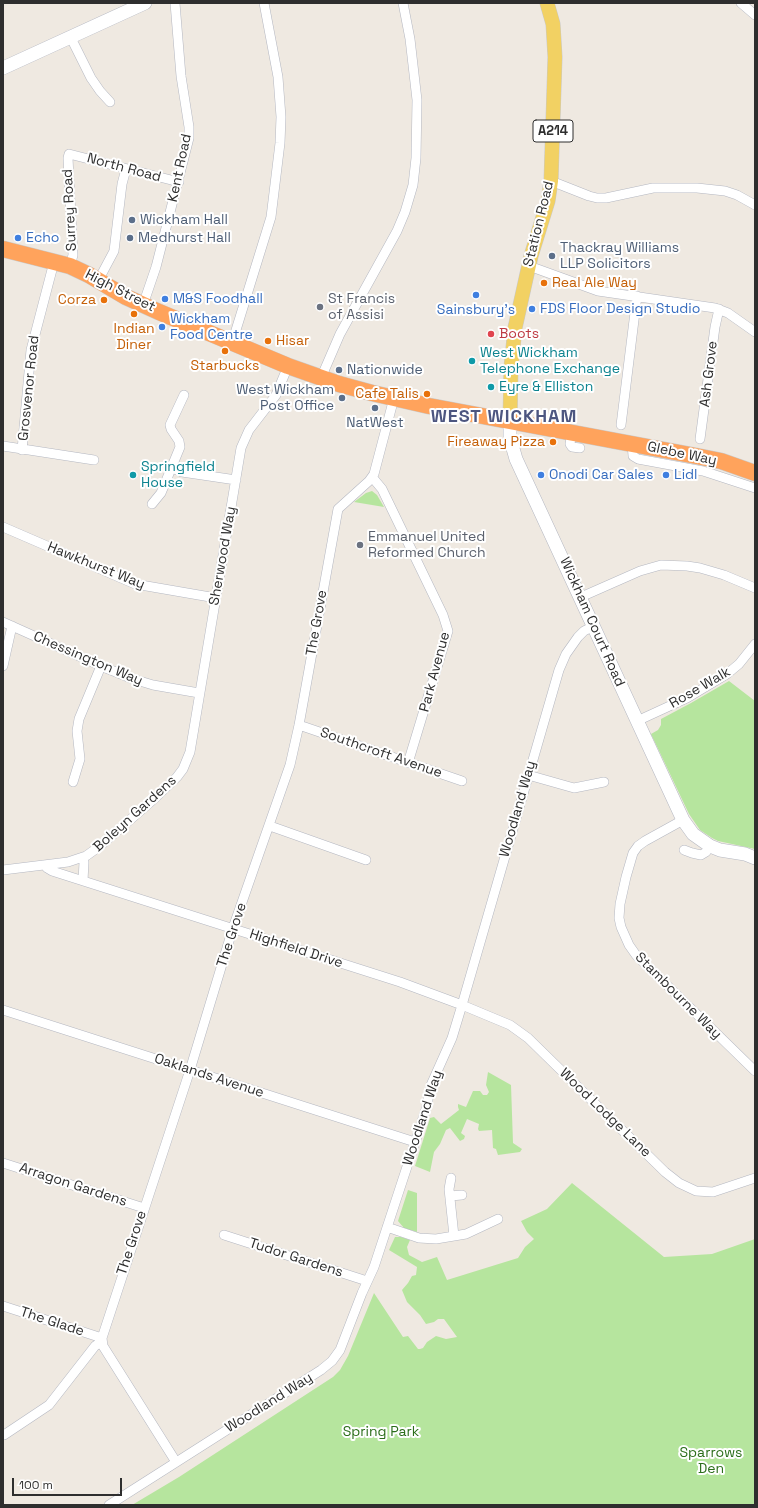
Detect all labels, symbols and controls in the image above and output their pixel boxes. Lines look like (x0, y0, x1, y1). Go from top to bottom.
road number: A214 (533, 120, 573, 142)
street label: Kent Road (165, 132, 195, 204)
street label: North Road (85, 150, 163, 186)
street label: Surrey Road (59, 168, 81, 252)
street label: Station Road (520, 179, 558, 269)
place label: Wickham Hall (140, 212, 228, 228)
marker: Wickham Hall (127, 215, 137, 225)
place label: Echo (26, 230, 59, 246)
place label: Medhurst Hall (138, 230, 231, 246)
marker: Echo (13, 233, 23, 243)
marker: Medhurst Hall (125, 233, 135, 243)
place label: Thackray Williams LLP Solicitors (560, 240, 679, 272)
marker: Thackray Williams LLP Solicitors (547, 251, 557, 261)
street label: High Street (82, 266, 158, 316)
place label: Real Ale Way (552, 275, 637, 291)
marker: Real Ale Way (539, 278, 549, 288)
marker: Sainsbury's (471, 290, 481, 300)
place label: M&S Foodhall (173, 291, 263, 307)
place label: St Francis of Assisi (328, 291, 395, 324)
place label: Corza (58, 292, 96, 308)
marker: M&S Foodhall (160, 294, 170, 304)
marker: Corza (99, 295, 109, 305)
place label: FDS Floor Design Studio (540, 301, 700, 317)
marker: St Francis of Assisi (315, 302, 325, 312)
place label: Sainsbury's (437, 302, 515, 318)
marker: FDS Floor Design Studio (527, 304, 537, 314)
marker: Indian Diner (129, 309, 139, 319)
place label: Wickham Food Centre (170, 311, 253, 344)
place label: Indian Diner (113, 321, 155, 354)
marker: Wickham Food Centre (157, 322, 167, 332)
place label: Boots (499, 326, 539, 342)
marker: Boots (486, 329, 496, 339)
place label: Hisar (276, 333, 309, 349)
street label: Grosvenor Road (15, 334, 43, 442)
marker: Hisar (263, 336, 273, 346)
street label: Ash Grove (697, 340, 721, 408)
place label: West Wickham Telephone Exchange (480, 345, 620, 378)
marker: Starbucks (220, 346, 230, 356)
marker: West Wickham Telephone Exchange (467, 356, 477, 366)
place label: Starbucks (190, 358, 260, 374)
place label: Nationwide (347, 362, 423, 378)
marker: Nationwide (334, 365, 344, 375)
place label: Eyre & Elliston (499, 379, 593, 395)
place label: West Wickham Post Office (236, 382, 334, 414)
marker: Eyre & Elliston (486, 382, 496, 392)
place label: Cafe Talis (355, 386, 419, 402)
marker: Cafe Talis (422, 389, 432, 399)
marker: West Wickham Post Office (337, 393, 347, 403)
marker: NatWest (370, 403, 380, 413)
district label: WEST WICKHAM (431, 406, 577, 428)
place label: NatWest (346, 415, 404, 431)
place label: Fireaway Pizza (447, 434, 545, 450)
marker: Fireaway Pizza (548, 437, 558, 447)
street label: Glebe Way (646, 438, 718, 470)
place label: Springfield House (141, 459, 215, 492)
place label: Onodi Car Sales (549, 467, 653, 483)
place label: Lidl (674, 467, 698, 483)
marker: Springfield House (128, 470, 138, 480)
marker: Onodi Car Sales (536, 470, 546, 480)
marker: Lidl (661, 470, 671, 480)
street label: Sherwood Way (206, 505, 240, 607)
place label: Emmanuel United Reformed Church (368, 529, 486, 562)
street label: Hawkhurst Way (45, 539, 147, 593)
marker: Emmanuel United Reformed Church (355, 540, 365, 550)
street label: Wickham Court Road (556, 555, 628, 689)
street label: The Grove (303, 589, 331, 657)
street label: Chessington Way (31, 628, 145, 690)
street label: Park Avenue (416, 630, 454, 714)
street label: Rose Walk (666, 664, 734, 712)
street label: Southcroft Avenue (318, 724, 444, 782)
street label: Woodland Way (496, 759, 540, 859)
street label: Boleyn Gardens (90, 772, 180, 856)
street label: The Grove (214, 901, 250, 969)
street label: Highfield Drive (247, 926, 345, 972)
street label: Stambourne Way (631, 949, 725, 1043)
street label: Oaklands Avenue (152, 1050, 266, 1102)
street label: Wood Lodge Lane (556, 1065, 654, 1161)
street label: Woodland Way (400, 1068, 446, 1168)
street label: Arragon Gardens (17, 1160, 129, 1210)
street label: The Grove (114, 1209, 150, 1277)
street label: Tudor Gardens (247, 1235, 345, 1281)
street label: The Glade (18, 1304, 86, 1340)
street label: Woodland Way (222, 1369, 316, 1437)
park label: Spring Park (343, 1424, 419, 1440)
park label: Sparrows Den (680, 1445, 742, 1478)
scale bar (14, 1470, 124, 1496)
text: 100 m (19, 1477, 53, 1493)

